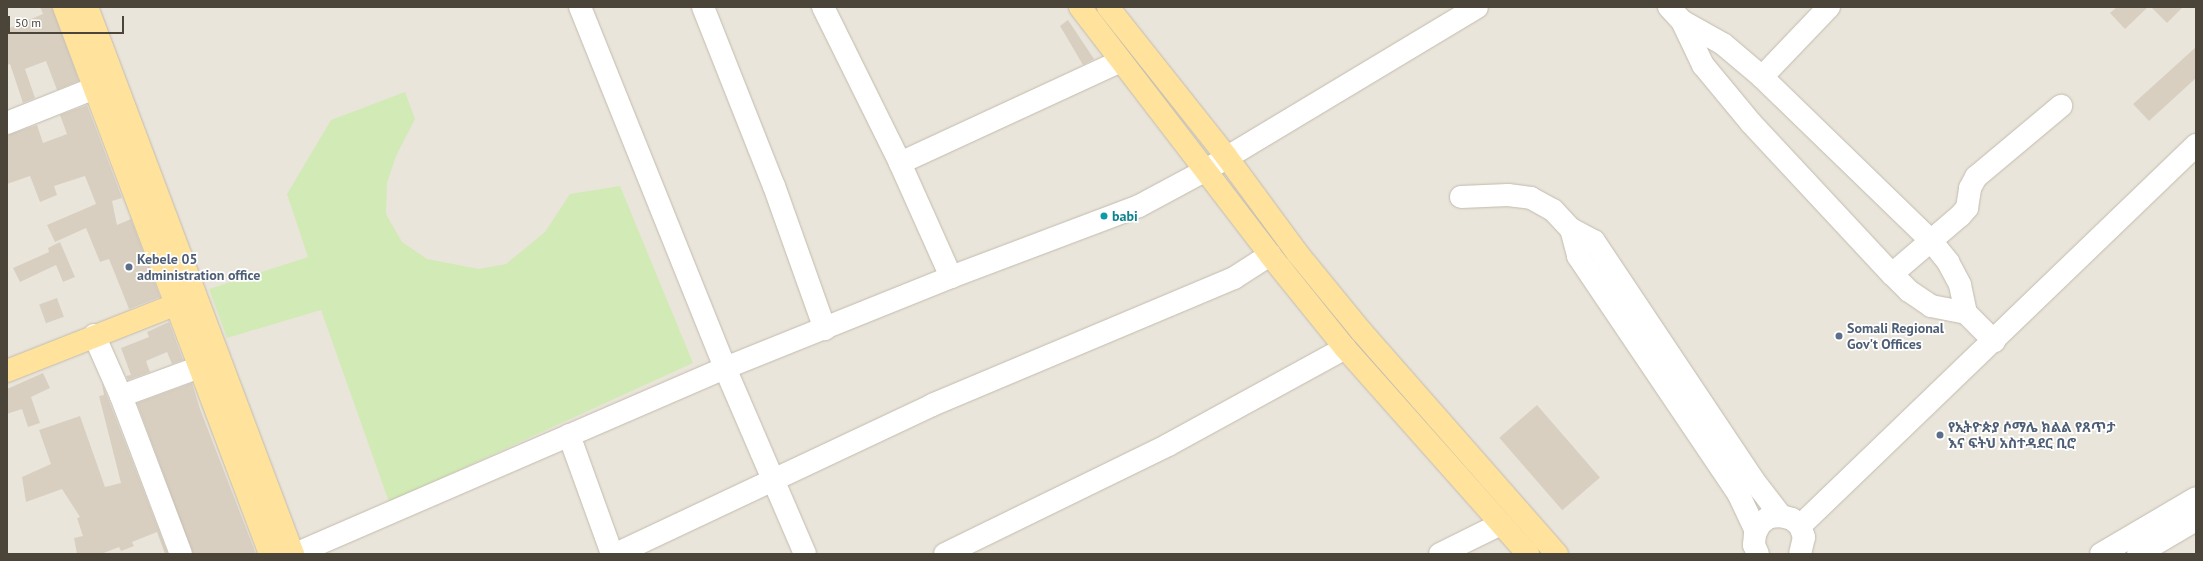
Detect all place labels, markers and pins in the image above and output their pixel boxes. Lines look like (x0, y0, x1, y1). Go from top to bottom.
place label: babi (1112, 208, 1138, 224)
marker: babi (1099, 211, 1109, 221)
place label: Kebele 05 administration office (137, 251, 260, 284)
marker: Kebele 05 administration office (124, 262, 134, 272)
place label: Somali Regional Gov't Offices (1847, 320, 1944, 352)
marker: Somali Regional Gov't Offices (1834, 331, 1844, 341)
place label: የኢትዮጵያ ሶማሌ ክልል የጸጥታ እና ፍትህ አስተዳደር ቢሮ (1948, 419, 2115, 452)
marker: የኢትዮጵያ ሶማሌ ክልል የጸጥታ እና ፍትህ አስተዳደር ቢሮ (1935, 430, 1945, 440)

